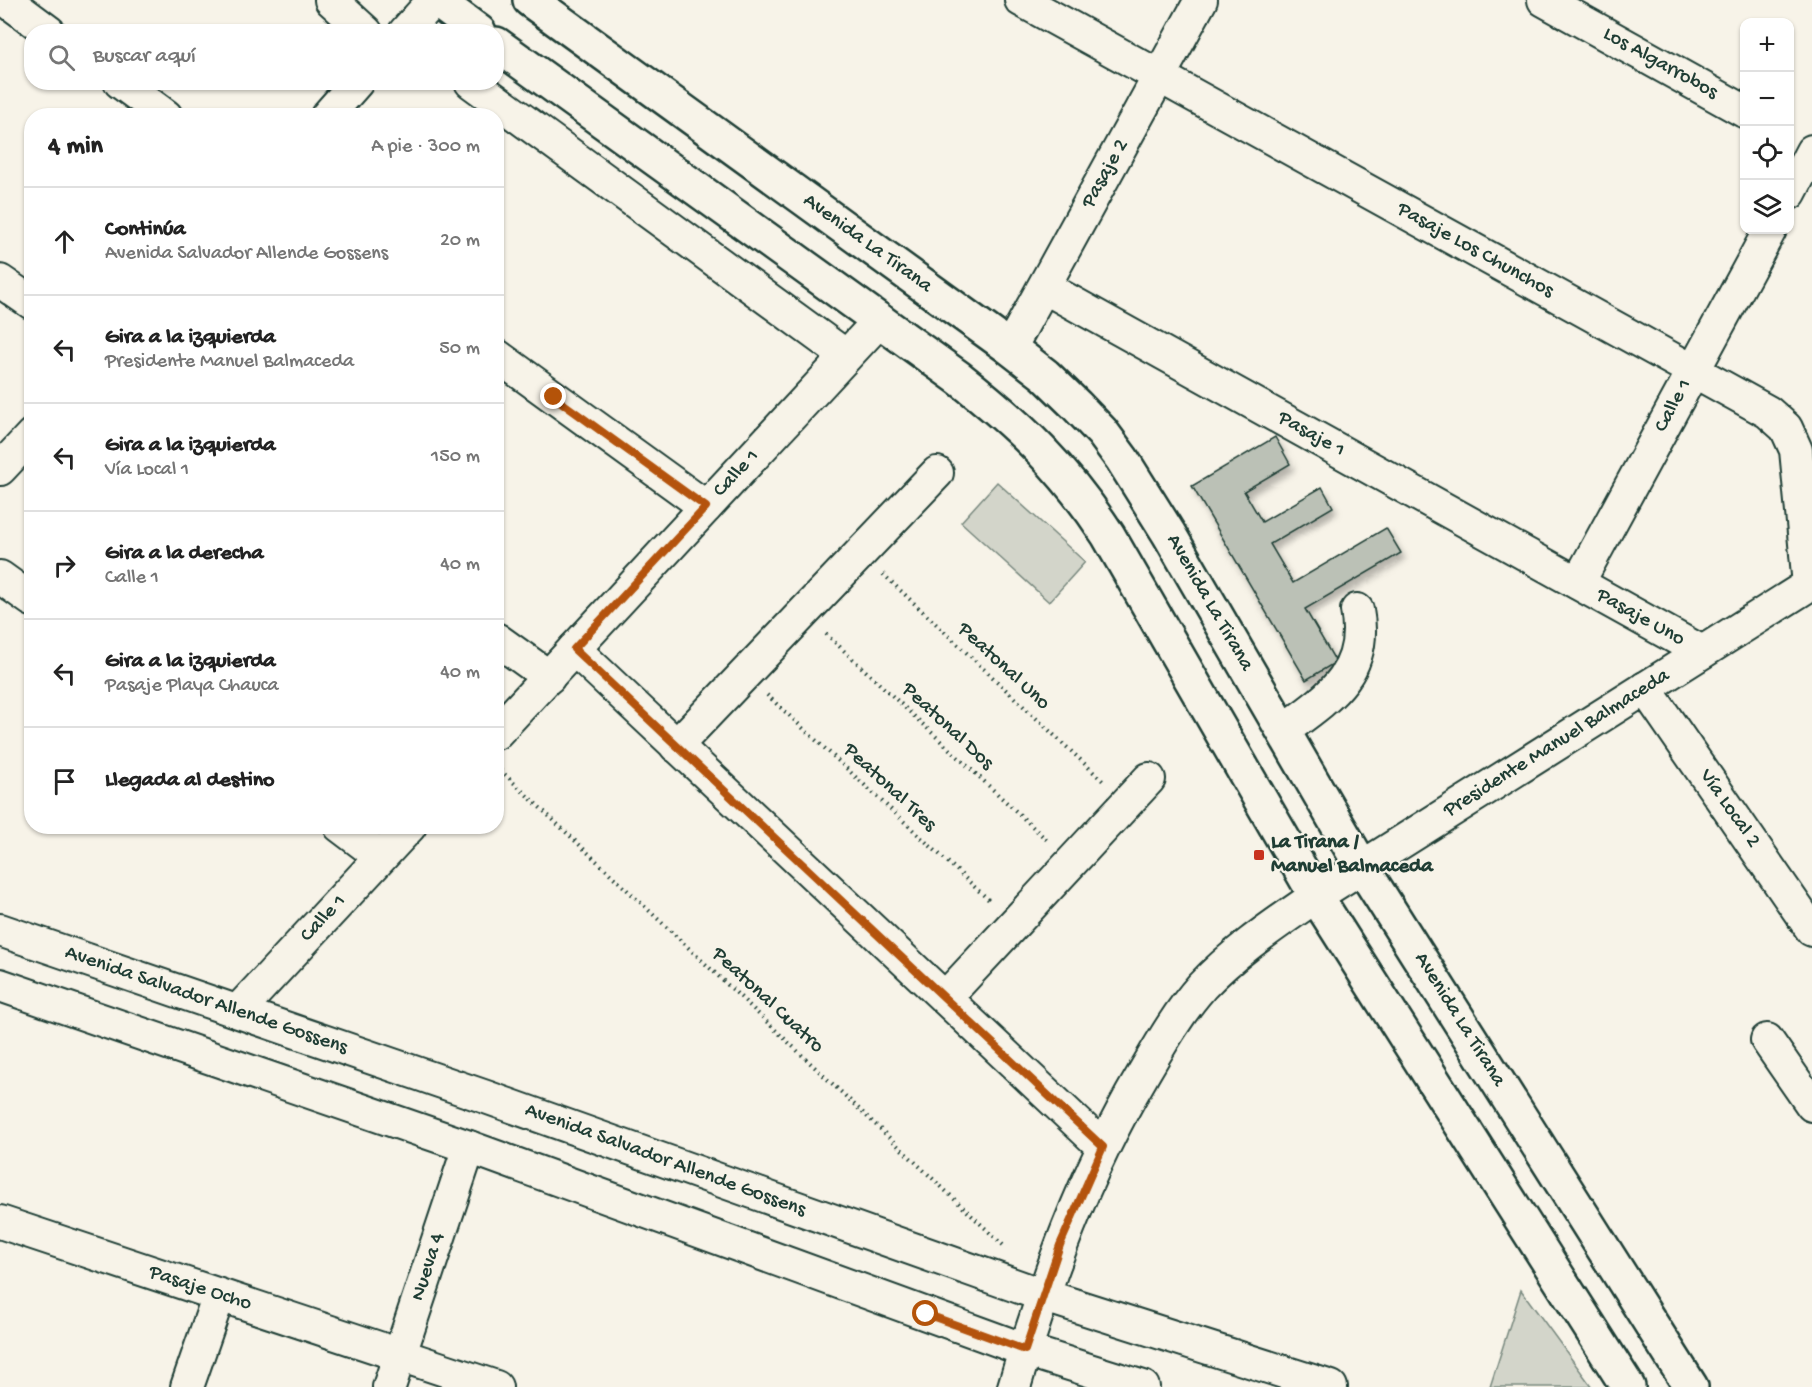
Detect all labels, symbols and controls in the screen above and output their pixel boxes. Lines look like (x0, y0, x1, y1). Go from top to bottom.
map controls (1740, 18, 1794, 234)
button: + (1740, 18, 1794, 72)
street label: Los Algarrobos (1598, 22, 1723, 106)
search box (24, 24, 504, 90)
icon: search (45, 41, 78, 74)
text: Buscar aquí (93, 44, 196, 70)
button: − (1740, 72, 1794, 126)
button: locate (1740, 126, 1794, 180)
text: 4 min (48, 132, 103, 163)
street label: Pasaje 2 (1076, 135, 1135, 214)
text: A pie · 300 m (371, 136, 480, 159)
button: layers (1740, 180, 1794, 234)
street label: Avenida La Tirana (798, 189, 938, 300)
street label: Pasaje Los Chunchos (1391, 197, 1559, 305)
text: Continúa (105, 217, 186, 243)
icon: ahead (48, 225, 81, 258)
text: 20 m (440, 230, 480, 253)
text: Avenida Salvador Allende Gossens (105, 243, 388, 266)
text: Gira a la izquierda (105, 325, 276, 351)
icon: left (48, 333, 81, 366)
text: 50 m (439, 338, 480, 361)
text: Presidente Manuel Balmaceda (105, 351, 354, 374)
street label: Calle 1 (1650, 375, 1698, 437)
route end (540, 383, 566, 409)
street label: Pasaje 1 (1272, 406, 1349, 464)
text: Gira a la izquierda (105, 433, 276, 459)
icon: left (48, 441, 81, 474)
street label: Calle 1 (709, 445, 765, 503)
text: 150 m (431, 446, 480, 469)
text: Vía Local 1 (105, 459, 189, 482)
street label: Avenida La Tirana (1160, 530, 1259, 677)
text: Gira a la derecha (105, 541, 263, 567)
icon: right (48, 549, 81, 582)
text: 40 m (440, 554, 480, 577)
text: Calle 1 (105, 567, 159, 590)
street label: Pasaje Uno (1590, 583, 1689, 653)
street label: Peatonal Uno (951, 617, 1055, 716)
text: Gira a la izquierda (105, 649, 276, 675)
icon: left (48, 657, 81, 690)
text: 40 m (440, 662, 480, 685)
street label: Presidente Manuel Balmaceda (1439, 663, 1676, 824)
text: Pasaje Playa Chauca (105, 675, 279, 698)
street label: Peatonal Dos (895, 677, 999, 777)
street label: Peatonal Tres (836, 738, 942, 839)
street label: Vía Local 2 (1692, 764, 1765, 853)
icon: arrive (48, 765, 81, 798)
text: Llegada al destino (105, 768, 275, 794)
place label: La Tirana / Manuel Balmaceda (1271, 831, 1434, 880)
marker: La Tirana / Manuel Balmaceda (1252, 848, 1266, 862)
street label: Calle 1 (296, 890, 352, 948)
street label: Avenida Salvador Allende Gossens (61, 941, 352, 1062)
street label: Peatonal Cuatro (705, 942, 828, 1060)
street label: Avenida La Tirana (1408, 948, 1511, 1093)
street label: Avenida Salvador Allende Gossens (521, 1098, 810, 1224)
street label: Nueva 4 (406, 1230, 452, 1304)
street label: Pasaje Ocho (145, 1260, 255, 1317)
route start (912, 1300, 938, 1326)

